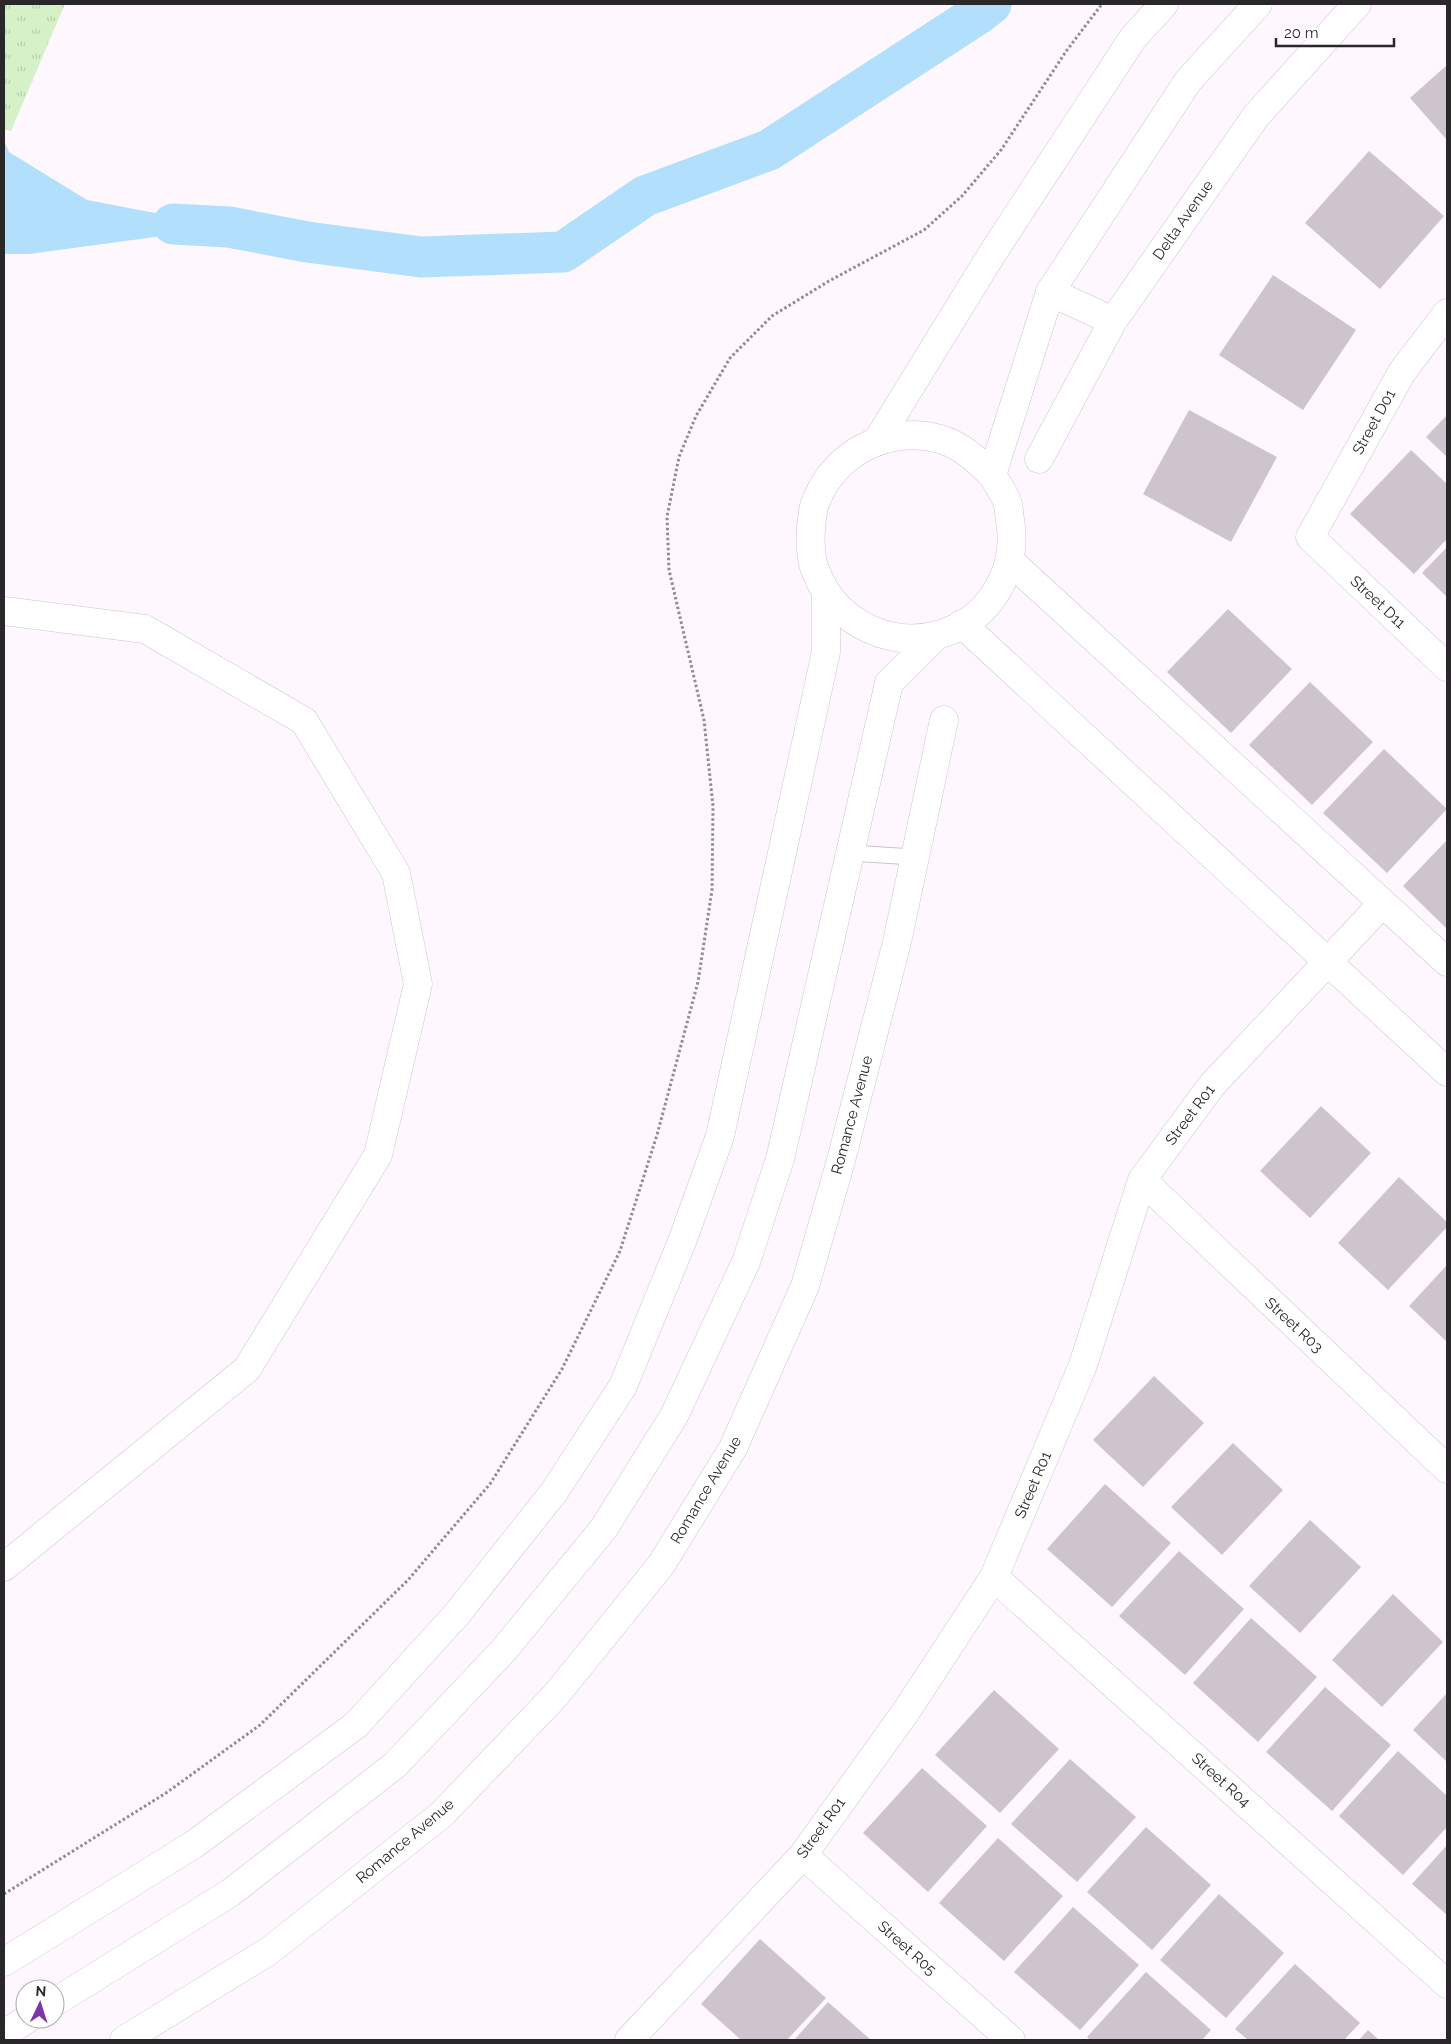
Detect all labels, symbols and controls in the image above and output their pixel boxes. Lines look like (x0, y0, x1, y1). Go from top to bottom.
scale bar (1276, 15, 1394, 47)
text: 20 m (1284, 24, 1319, 42)
street label: Delta Avenue (1149, 177, 1217, 263)
street label: Street D01 (1349, 386, 1400, 458)
street label: Street D11 (1347, 572, 1410, 632)
street label: Romance Avenue (828, 1053, 877, 1176)
street label: Street R01 (1162, 1081, 1219, 1149)
street label: Street R03 (1261, 1294, 1327, 1356)
street label: Romance Avenue (667, 1433, 745, 1547)
street label: Street R01 (1011, 1448, 1055, 1521)
street label: Street R04 (1188, 1749, 1254, 1811)
street label: Street R01 (793, 1794, 849, 1862)
street label: Romance Avenue (352, 1795, 458, 1887)
street label: Street R05 (874, 1917, 940, 1979)
north arrow (15, 1979, 65, 2029)
text: N (35, 1983, 47, 1999)

